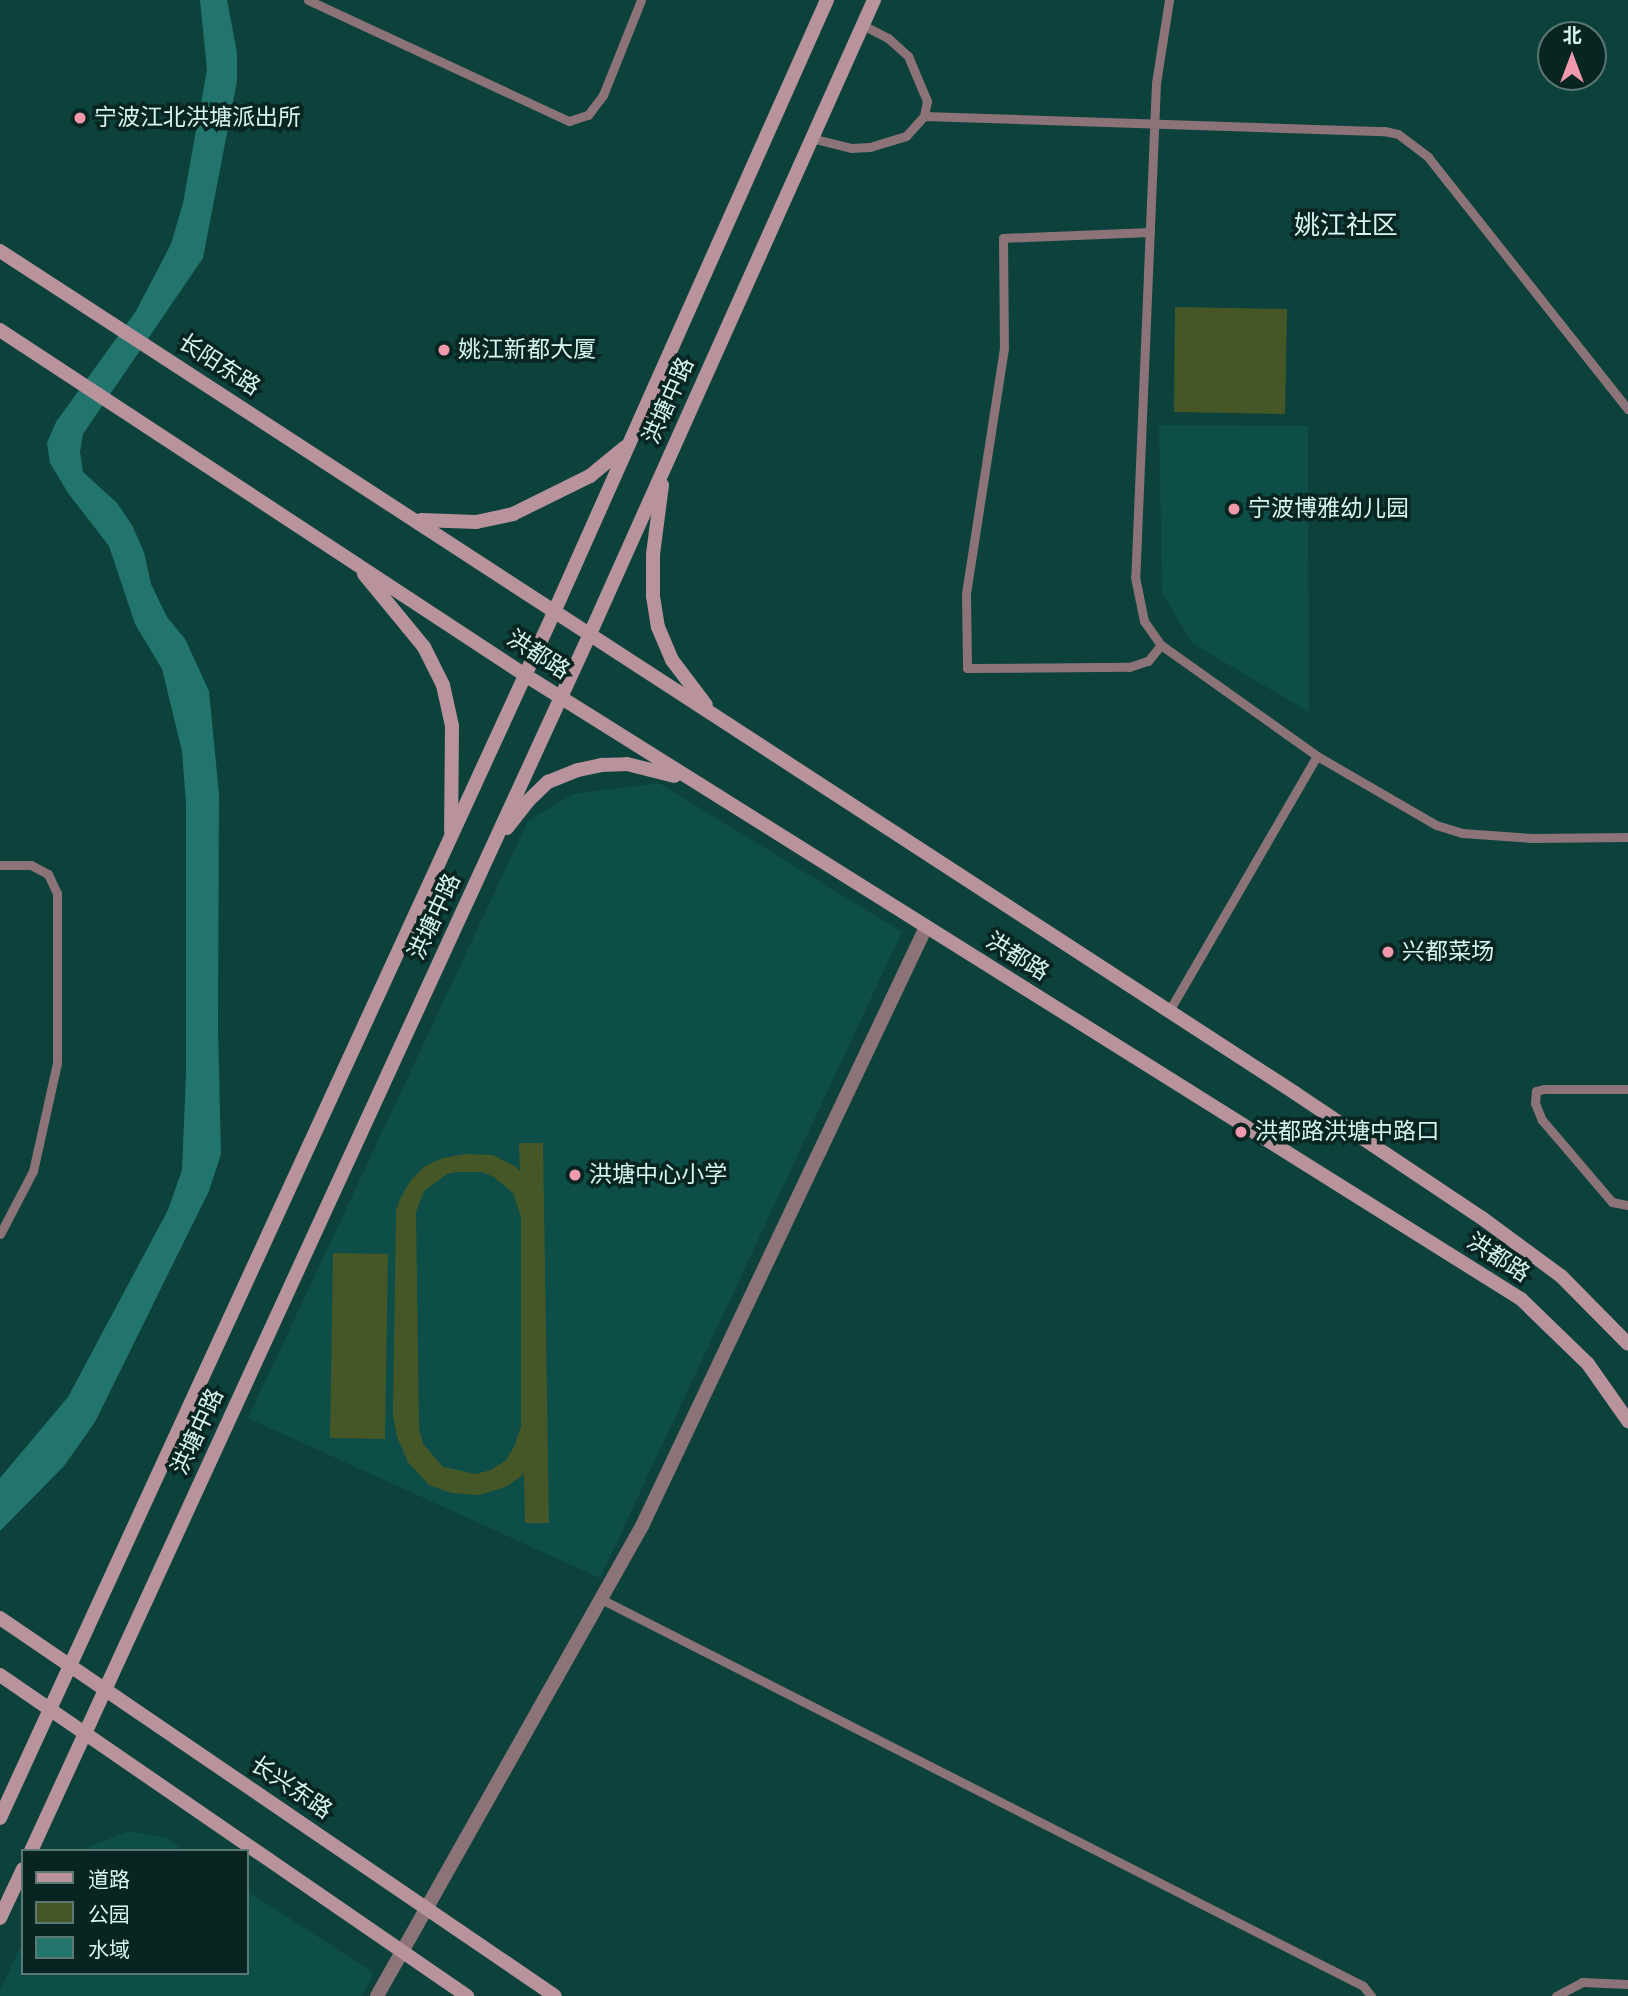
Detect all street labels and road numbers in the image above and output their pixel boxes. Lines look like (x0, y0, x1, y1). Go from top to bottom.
street label: 长阳东路 (173, 328, 265, 402)
street label: 洪塘中路 (638, 353, 700, 449)
street label: 洪都路 (502, 625, 574, 685)
street label: 洪塘中路 (403, 869, 467, 965)
street label: 洪都路 (980, 927, 1054, 987)
street label: 洪都路 (1462, 1228, 1534, 1288)
street label: 洪塘中路 (166, 1384, 230, 1480)
street label: 长兴东路 (245, 1751, 337, 1825)

